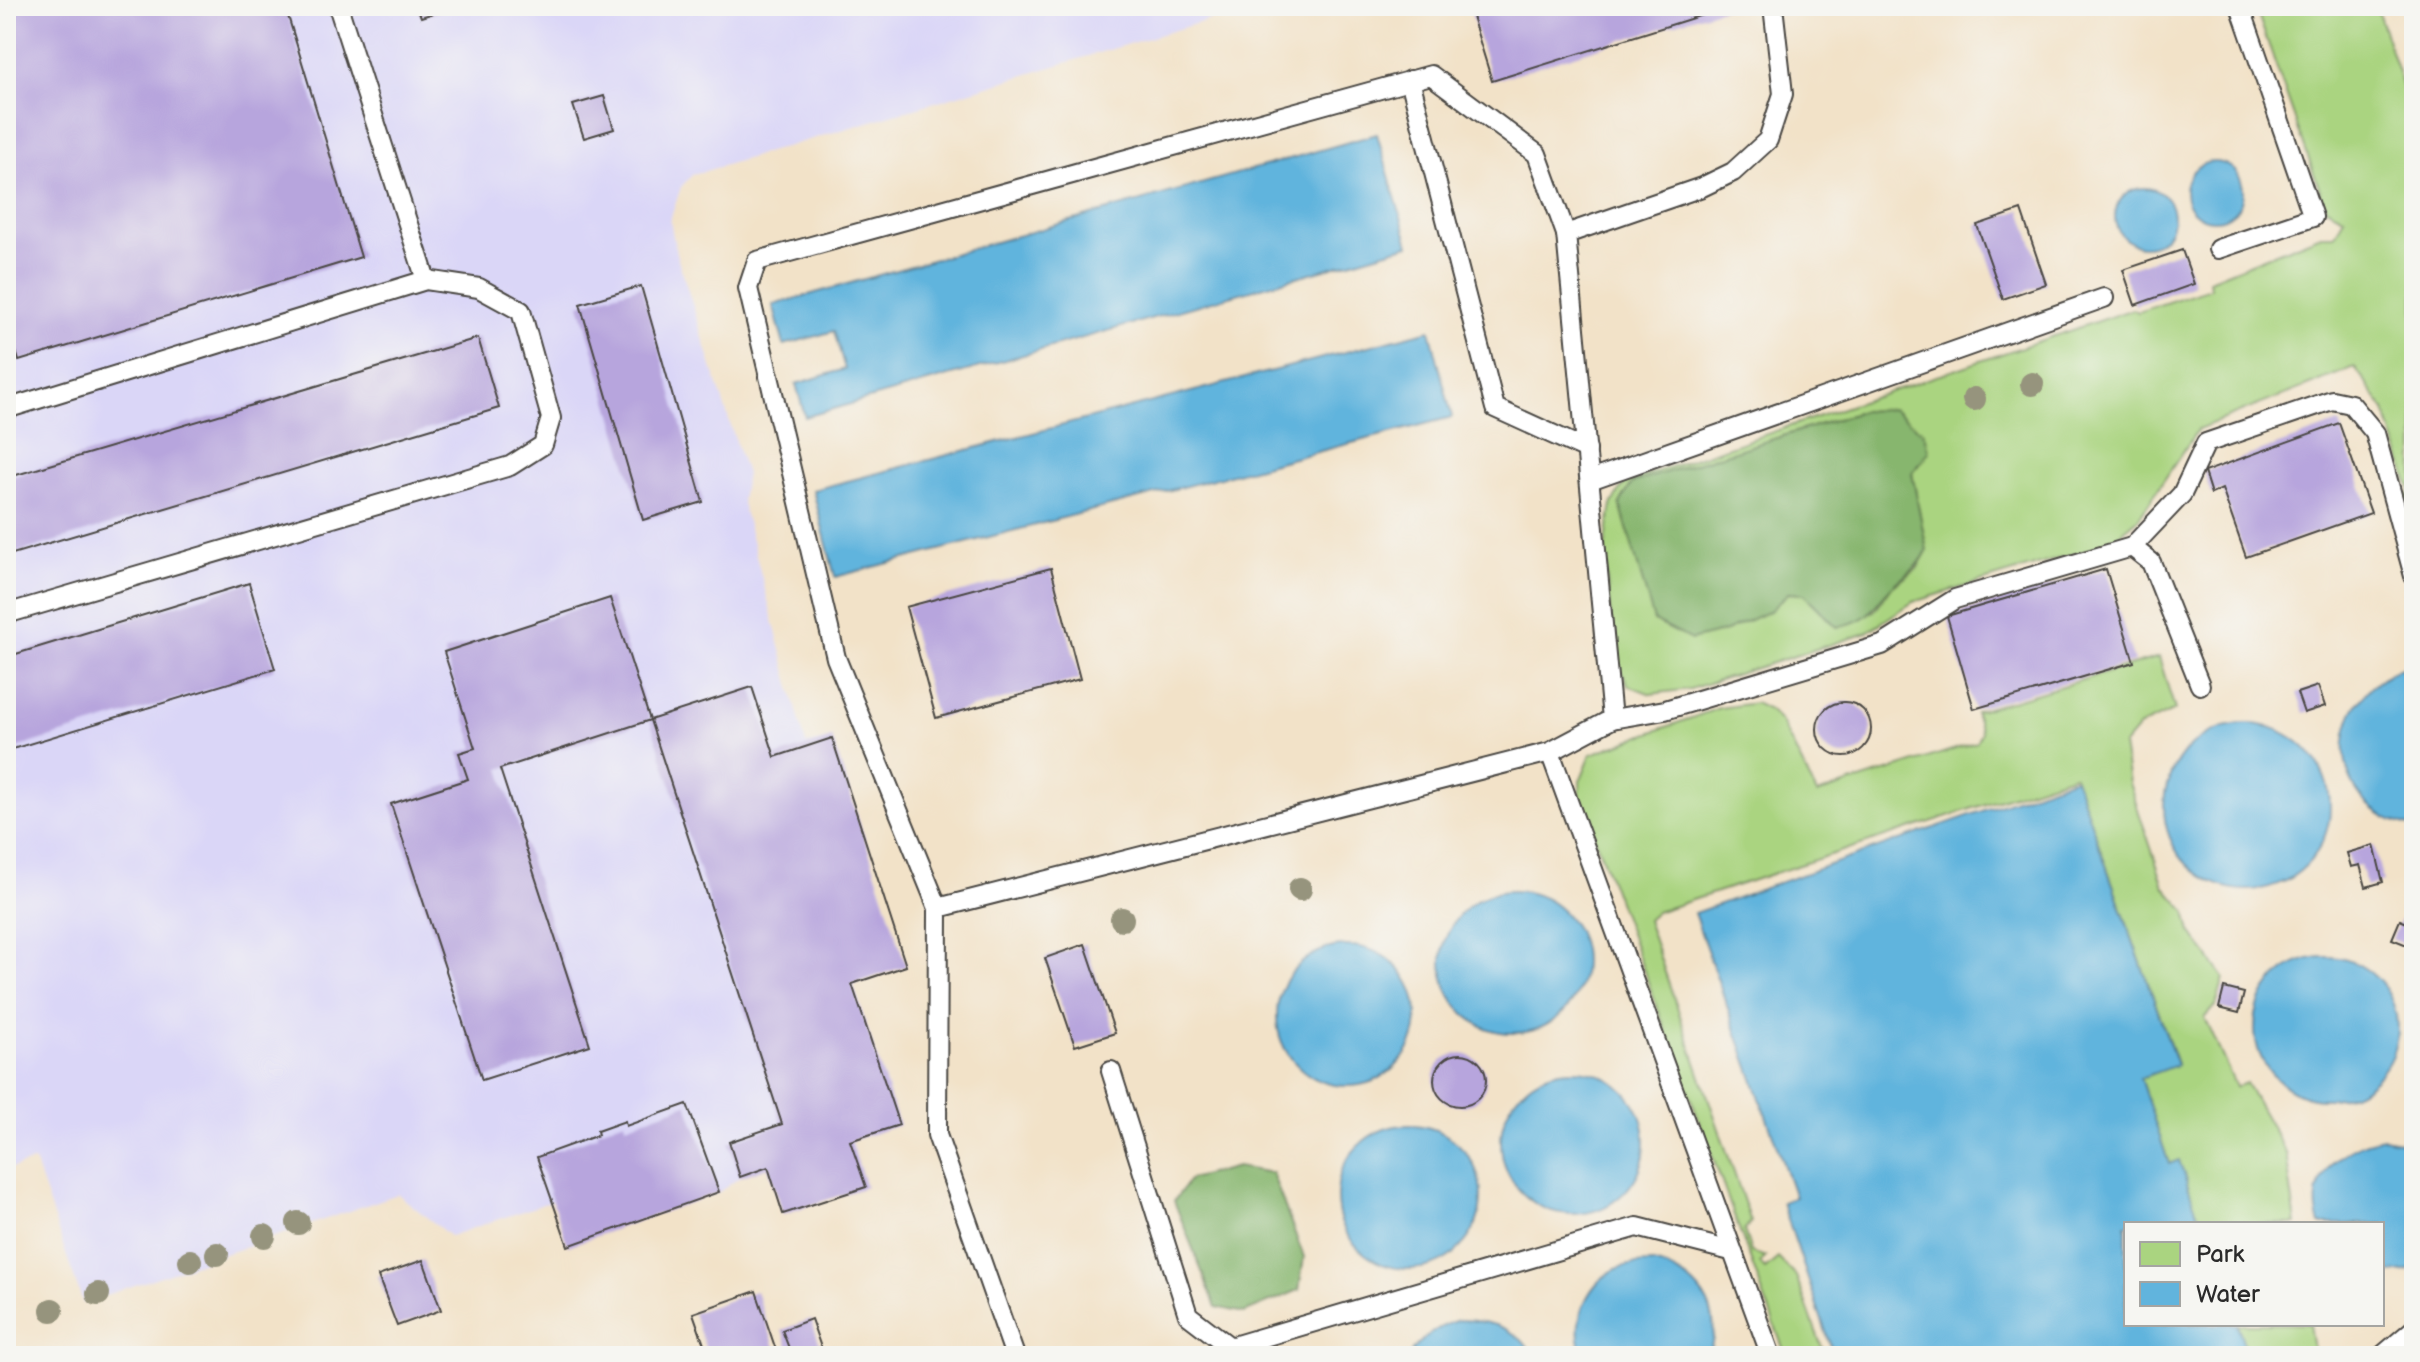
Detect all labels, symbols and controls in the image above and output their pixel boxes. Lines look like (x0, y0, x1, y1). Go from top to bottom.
legend (2124, 1222, 2384, 1326)
text: Park (2196, 1240, 2244, 1269)
text: Water (2196, 1280, 2260, 1309)

